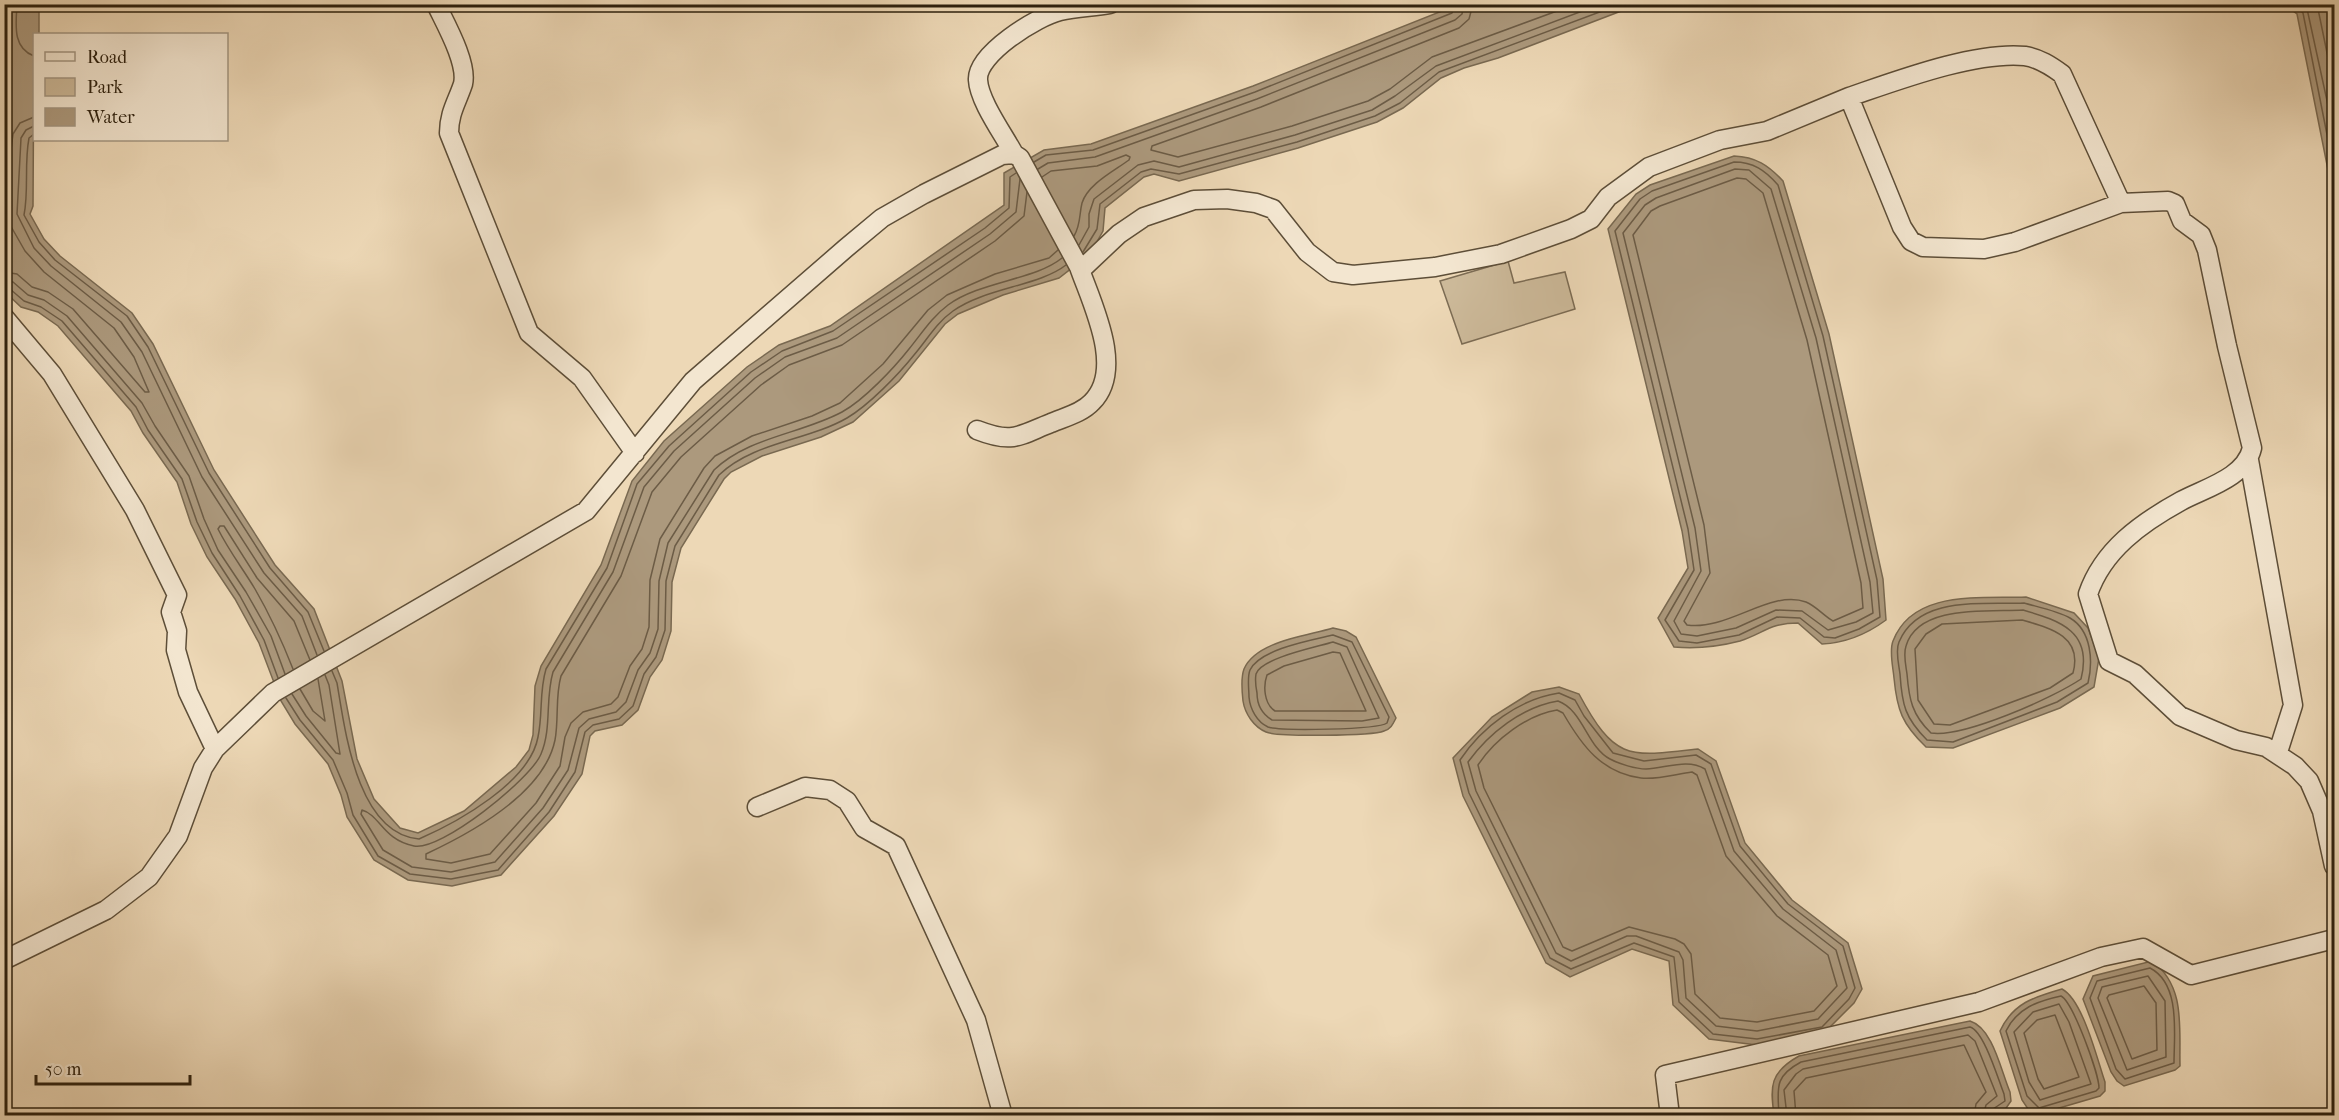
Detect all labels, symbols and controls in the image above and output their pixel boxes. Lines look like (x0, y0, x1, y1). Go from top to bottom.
legend (33, 33, 228, 141)
text: Road (87, 47, 127, 68)
text: Park (87, 77, 124, 98)
text: Water (86, 107, 135, 128)
scale bar (36, 1048, 190, 1086)
text: 50 m (45, 1059, 82, 1080)

